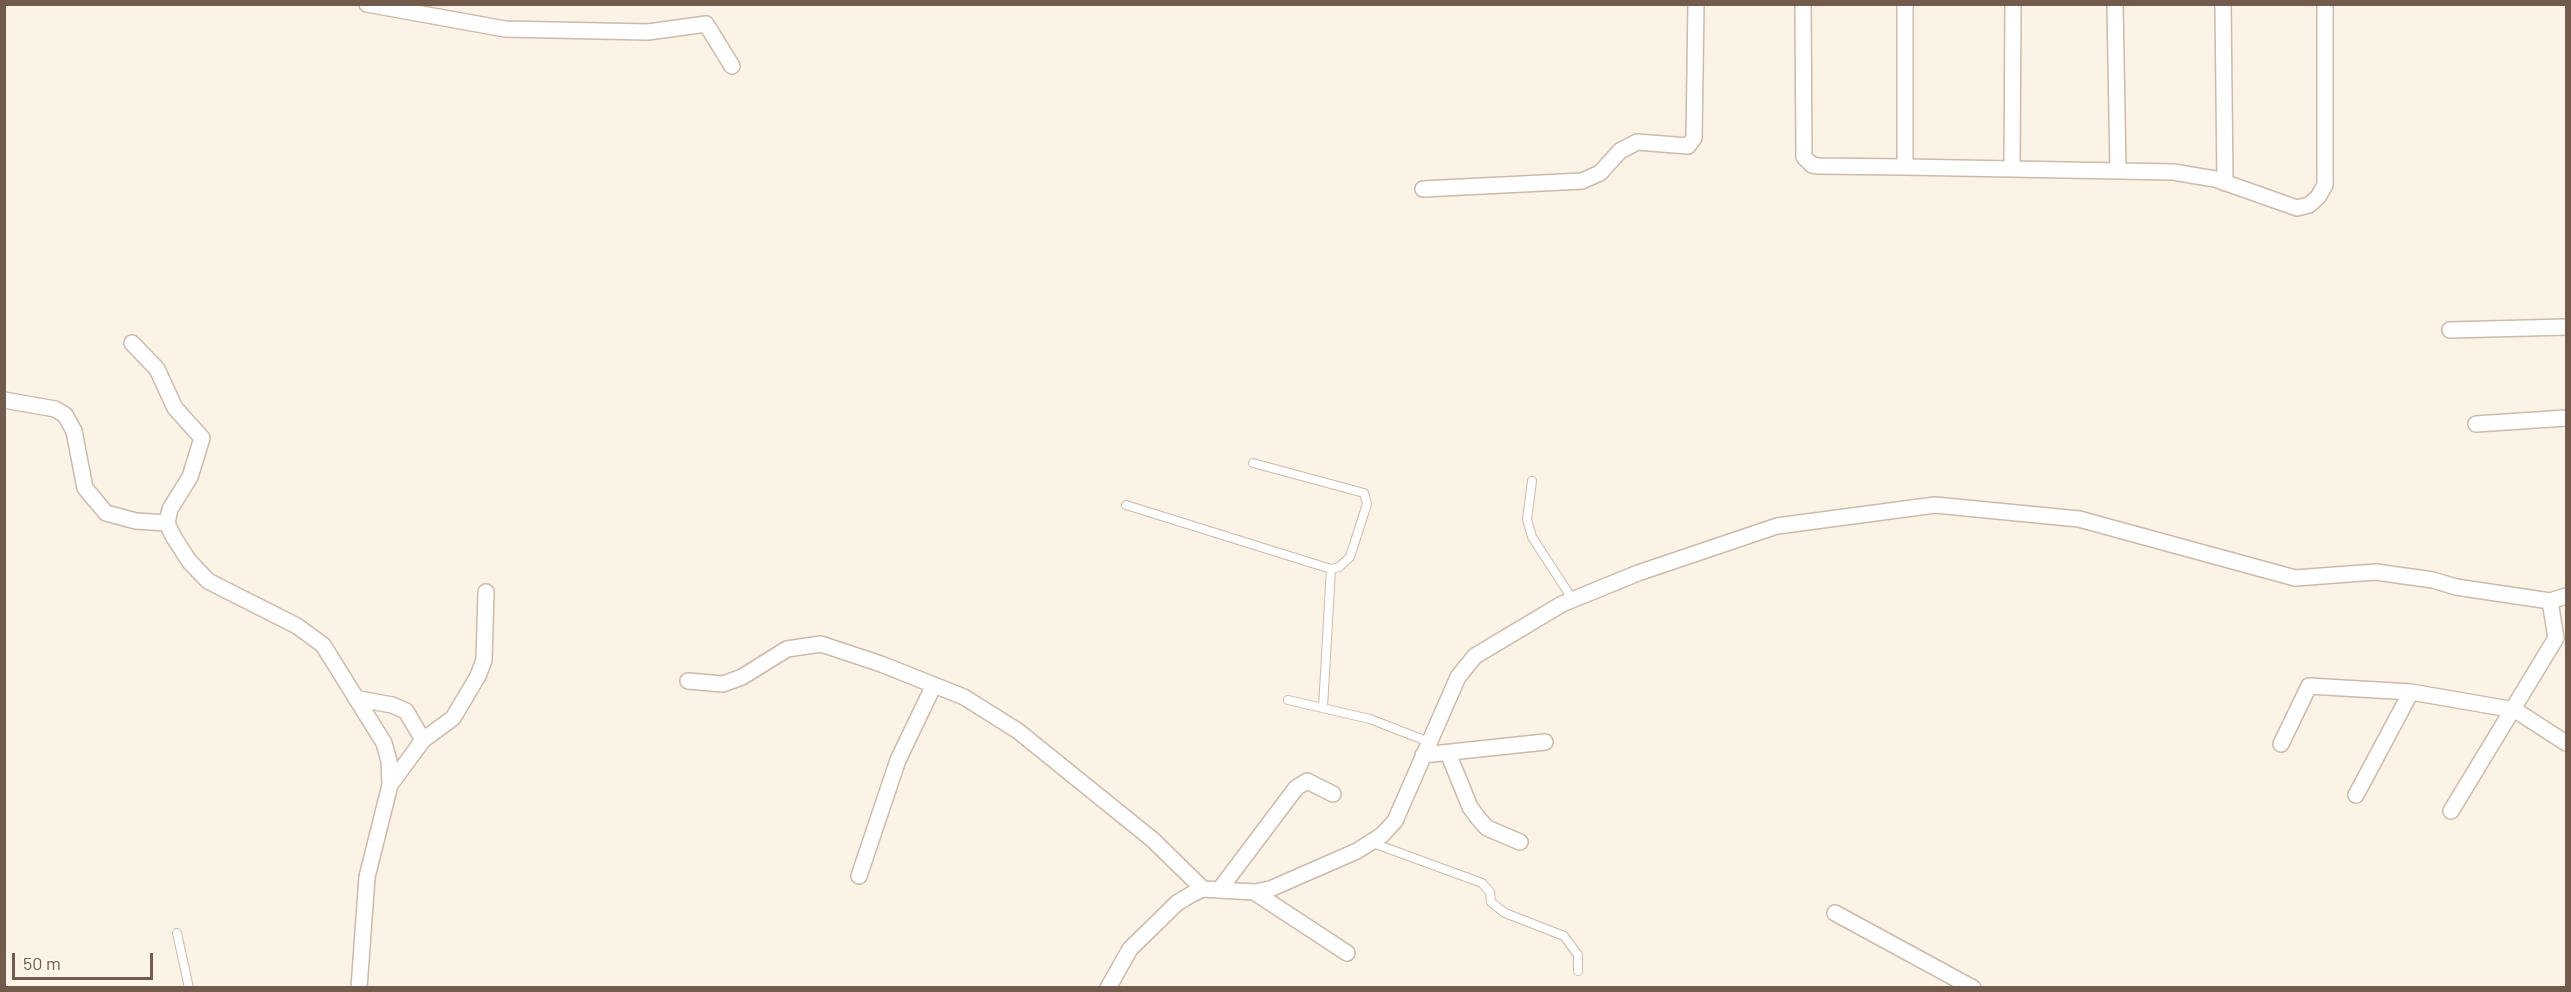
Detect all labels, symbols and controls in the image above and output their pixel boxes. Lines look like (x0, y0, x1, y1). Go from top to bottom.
scale bar (15, 941, 156, 979)
text: 50 m (23, 952, 61, 974)

